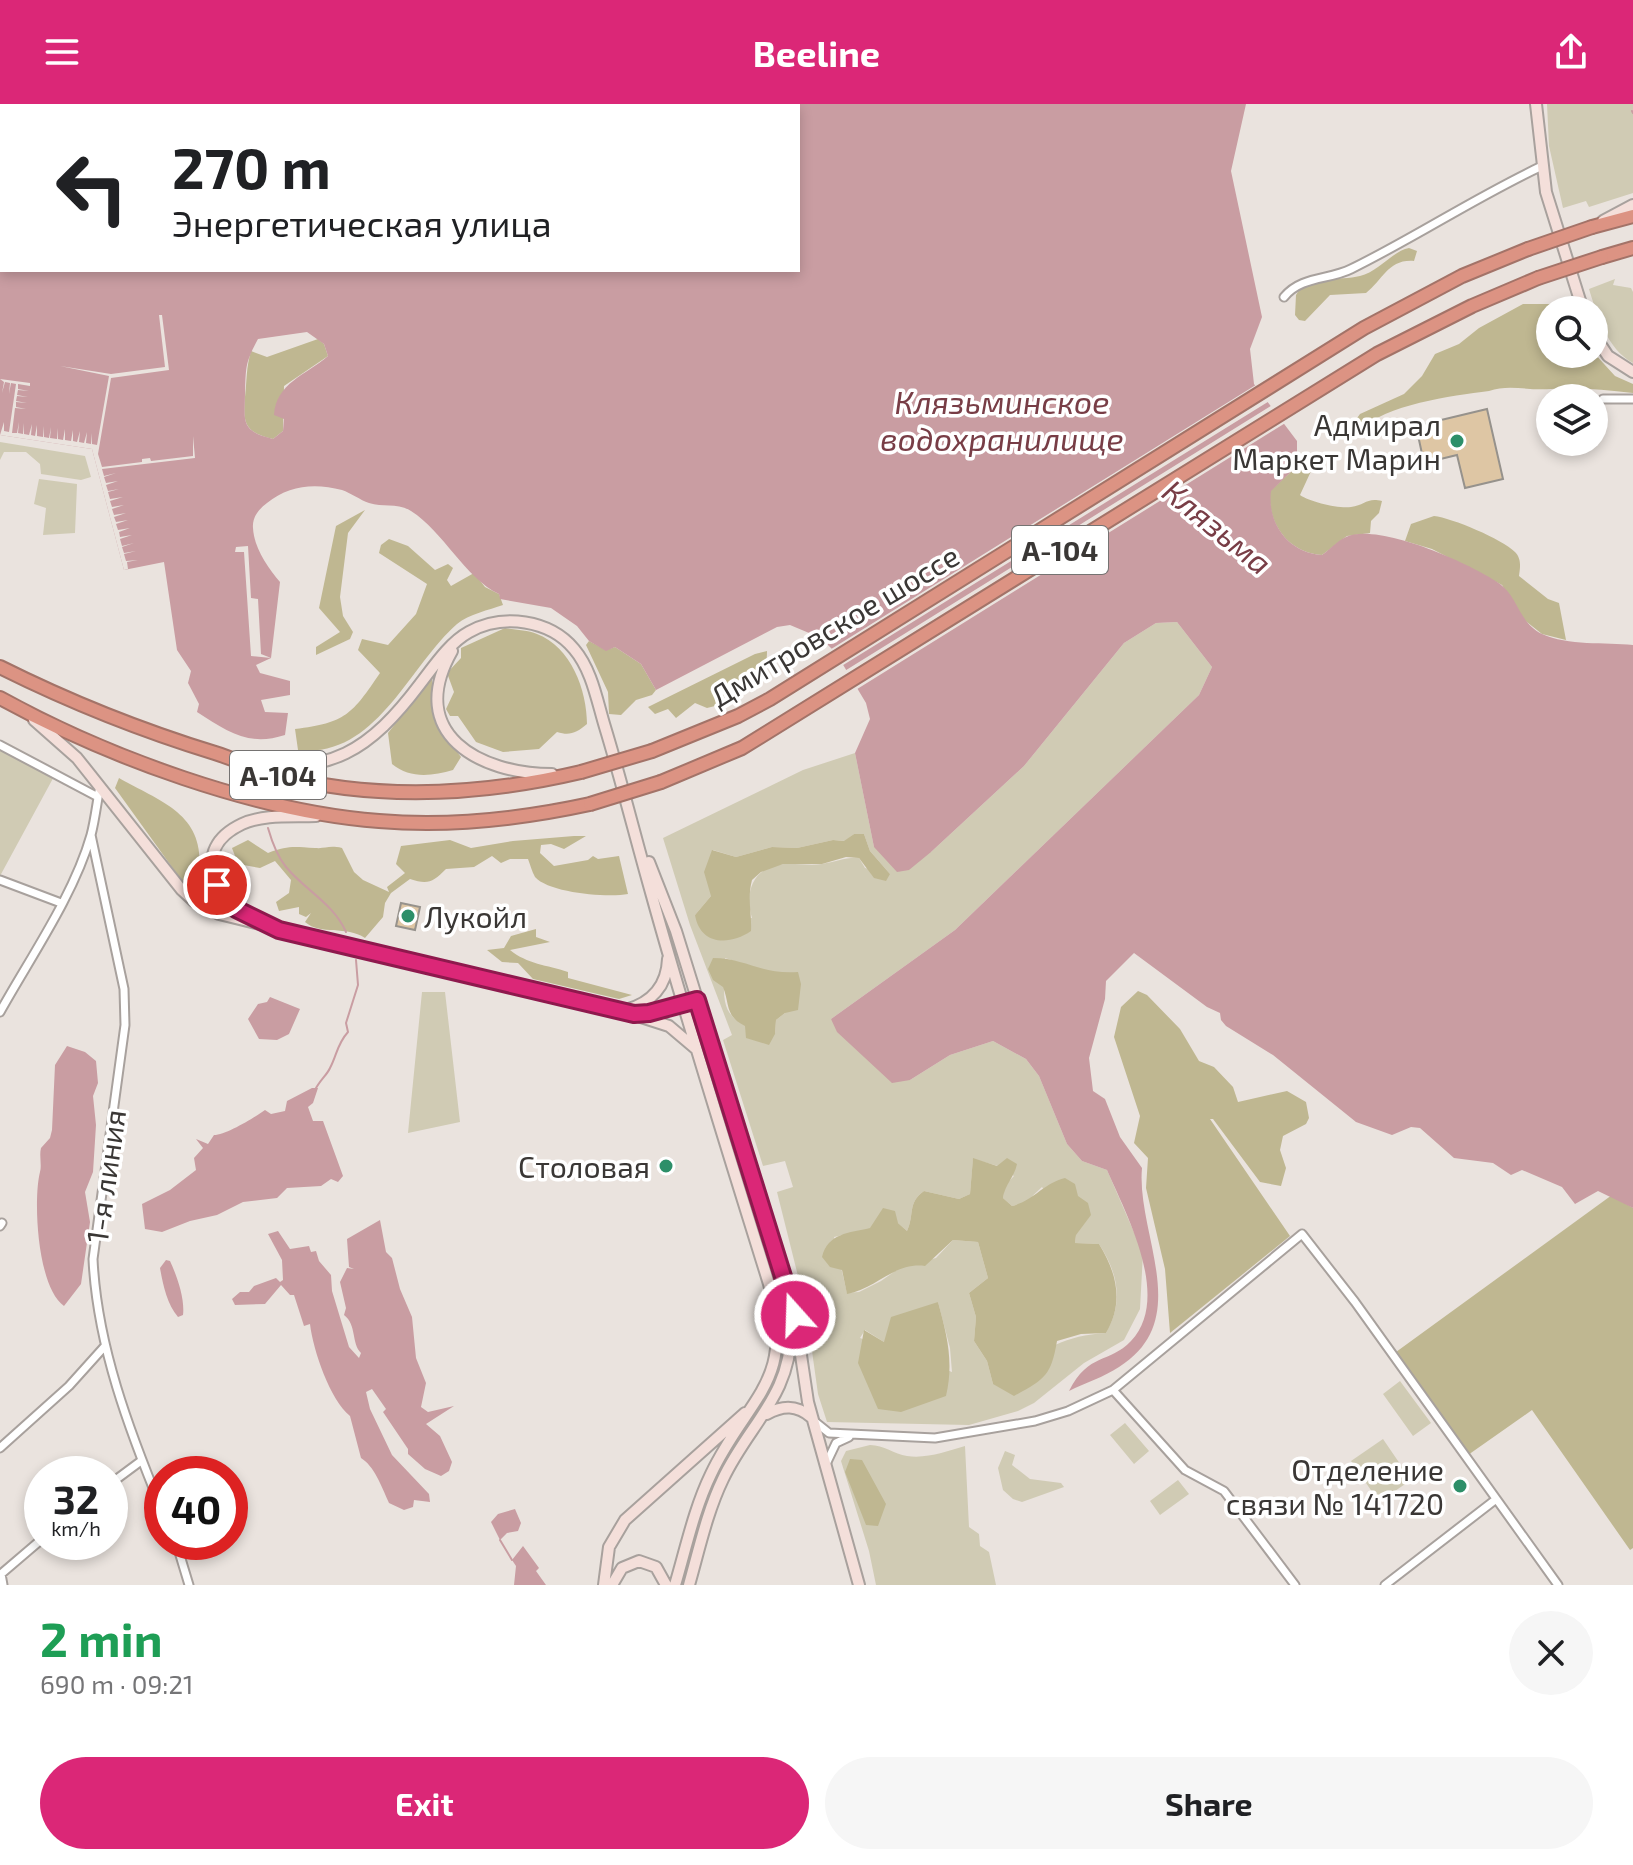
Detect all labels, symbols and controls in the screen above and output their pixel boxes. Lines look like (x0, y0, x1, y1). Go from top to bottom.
icon: menu (40, 30, 84, 74)
icon: share (1549, 30, 1593, 74)
text: Beeline (753, 31, 880, 74)
text: 270 m (172, 133, 331, 200)
icon: left (40, 136, 144, 240)
text: Энергетическая улица (172, 201, 552, 244)
map controls (1536, 296, 1608, 456)
button: search (1536, 296, 1608, 368)
water label: Клязьминское водохранилище (880, 382, 1124, 457)
button: layers (1536, 384, 1608, 456)
place label: Адмирал Маркет Марин (1232, 406, 1441, 476)
marker: Адмирал Маркет Марин (1448, 432, 1466, 450)
water label: Клязьма (1156, 471, 1280, 581)
road number: А-104 (1012, 526, 1108, 574)
street label: Дмитровское шоссе (703, 536, 965, 714)
road number: А-104 (230, 751, 326, 799)
pin (183, 851, 251, 919)
icon: arrive (195, 863, 239, 907)
place label: Лукойл (424, 898, 527, 935)
marker: Лукойл (399, 907, 417, 925)
street label: 1-я линия (78, 1107, 132, 1245)
place label: Столовая (518, 1148, 650, 1184)
marker: Столовая (657, 1157, 675, 1175)
position arrow (753, 1273, 837, 1357)
place label: Отделение связи № 141720 (1226, 1451, 1444, 1521)
speed limit sign: 40 (144, 1456, 248, 1560)
text: 32 (53, 1474, 99, 1522)
marker: Отделение связи № 141720 (1451, 1477, 1469, 1495)
text: km/h (51, 1516, 101, 1540)
text: 2 min (40, 1609, 163, 1667)
button: close (1509, 1611, 1593, 1695)
text: 690 m · 09:21 (40, 1668, 193, 1699)
button: Exit (40, 1757, 809, 1849)
button: Share (825, 1757, 1593, 1849)

